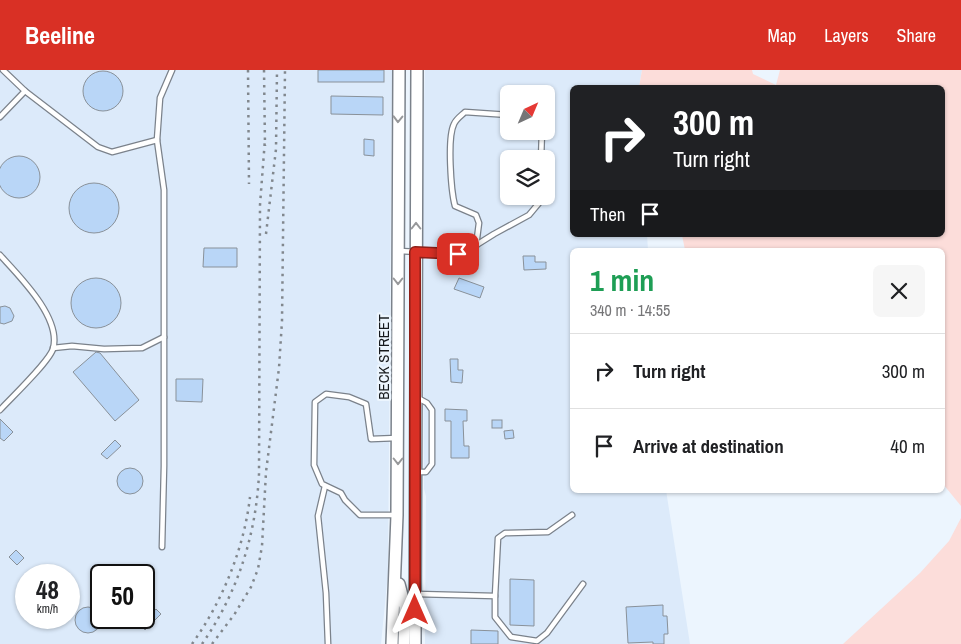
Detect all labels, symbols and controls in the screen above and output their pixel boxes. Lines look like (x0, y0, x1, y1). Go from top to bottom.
text: Beeline (25, 19, 95, 51)
text: Map (768, 23, 796, 48)
text: Layers (824, 23, 869, 48)
text: Share (897, 23, 936, 48)
north arrow (500, 85, 555, 140)
map controls (500, 85, 555, 205)
text: 300 m (673, 99, 754, 146)
icon: right (590, 105, 655, 170)
one-way arrow (393, 115, 404, 123)
text: Turn right (673, 144, 750, 174)
button: layers (500, 150, 555, 205)
icon: arrive (636, 200, 664, 228)
text: Then (590, 201, 626, 227)
one-way arrow (411, 222, 421, 230)
pin (437, 233, 479, 275)
icon: arrive (444, 240, 472, 268)
text: 1 min (590, 260, 654, 300)
button: close (873, 265, 925, 317)
one-way arrow (393, 278, 403, 285)
text: 340 m · 14:55 (590, 299, 670, 321)
street label: BECK STREET (373, 314, 394, 400)
icon: right (590, 357, 618, 385)
text: Turn right (633, 358, 705, 384)
text: 300 m (882, 358, 925, 384)
icon: arrive (590, 432, 618, 460)
text: Arrive at destination (633, 433, 784, 459)
text: 40 m (890, 433, 925, 459)
one-way arrow (393, 458, 403, 465)
speed limit sign: 50 (90, 564, 155, 629)
text: 48 (36, 573, 59, 607)
position arrow (388, 583, 440, 635)
text: km/h (37, 601, 58, 617)

